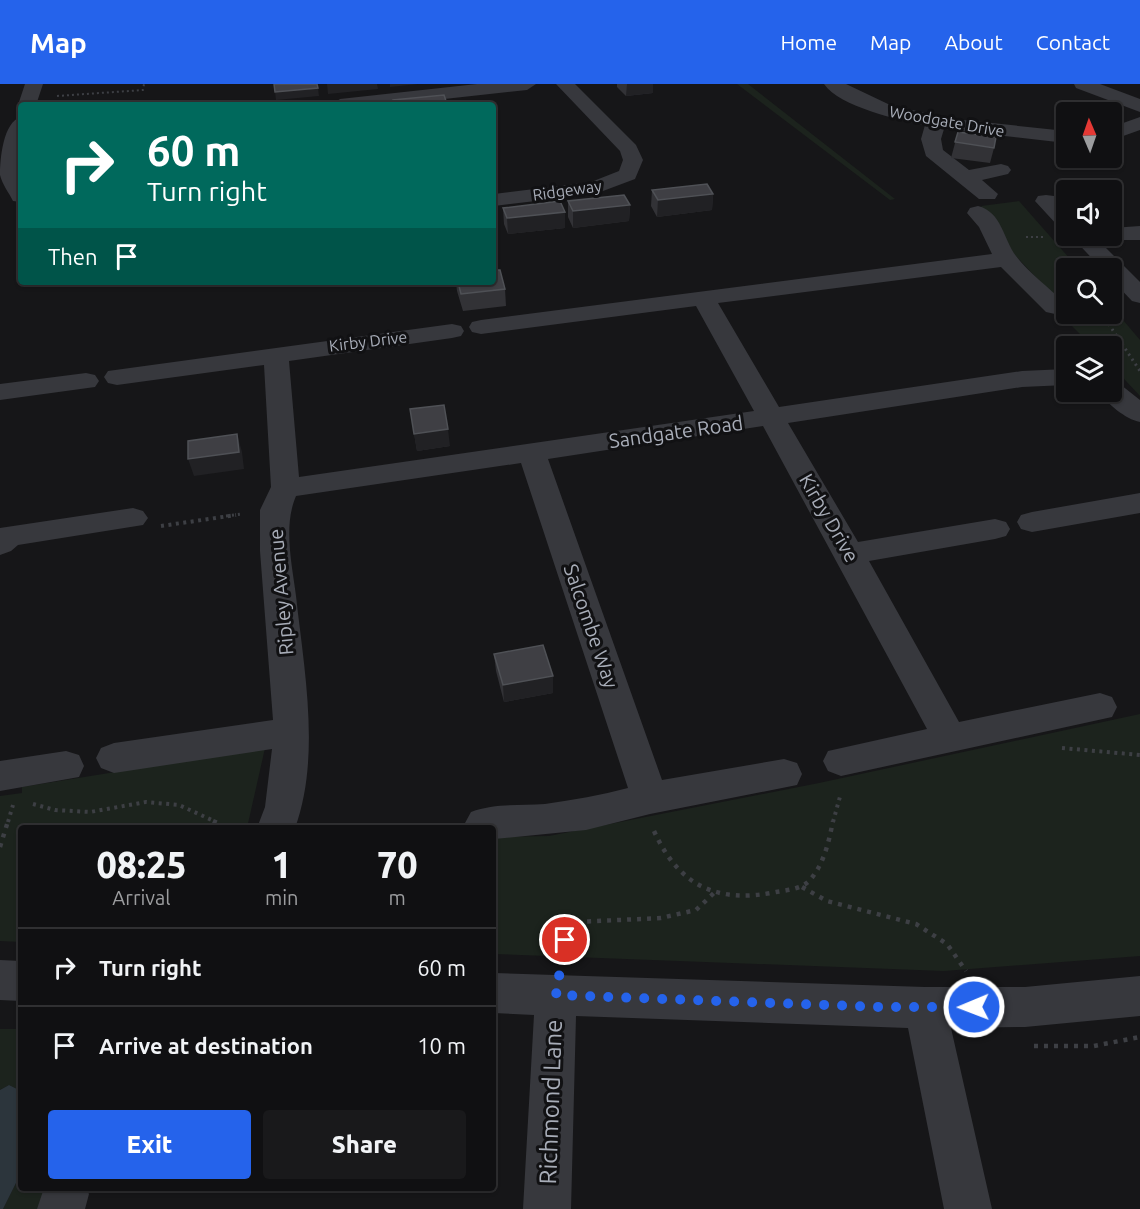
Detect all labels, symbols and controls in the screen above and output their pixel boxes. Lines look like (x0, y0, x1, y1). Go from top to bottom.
text: Map (30, 27, 87, 58)
text: Home (780, 30, 837, 54)
text: Map (870, 30, 911, 54)
text: About (944, 30, 1003, 54)
text: Contact (1036, 30, 1110, 54)
street label: Woodgate Drive (888, 102, 1006, 140)
north arrow (1056, 102, 1122, 168)
map controls (1056, 102, 1122, 402)
icon: right (48, 126, 126, 204)
text: 60 m (147, 127, 241, 174)
text: Turn right (147, 176, 267, 206)
street label: Ridgeway (531, 176, 603, 204)
button: sound (1056, 180, 1122, 246)
icon: arrive (110, 240, 143, 273)
text: Then (48, 244, 98, 269)
button: search (1056, 258, 1122, 324)
street label: Kirby Drive (328, 327, 408, 355)
button: layers (1056, 336, 1122, 402)
street label: Sandgate Road (607, 411, 744, 452)
street label: Kirby Drive (795, 469, 864, 566)
street label: Ripley Avenue (264, 528, 297, 656)
street label: Salcombe Way (560, 561, 624, 691)
text: 08:25 (96, 844, 187, 885)
text: 1 (272, 844, 292, 885)
text: 70 (377, 844, 418, 885)
text: Arrival (112, 886, 171, 909)
text: min (265, 886, 299, 909)
text: m (389, 886, 406, 909)
pin (539, 914, 590, 965)
icon: arrive (548, 923, 581, 956)
icon: right (48, 951, 81, 984)
text: Turn right (99, 955, 201, 980)
text: 60 m (417, 955, 466, 980)
position arrow (942, 975, 1006, 1039)
street label: Richmond Lane (534, 1019, 567, 1185)
icon: arrive (48, 1029, 81, 1062)
text: Arrive at destination (99, 1033, 313, 1058)
text: 10 m (417, 1033, 466, 1058)
button: Exit (48, 1110, 251, 1179)
button: Share (263, 1110, 466, 1179)

